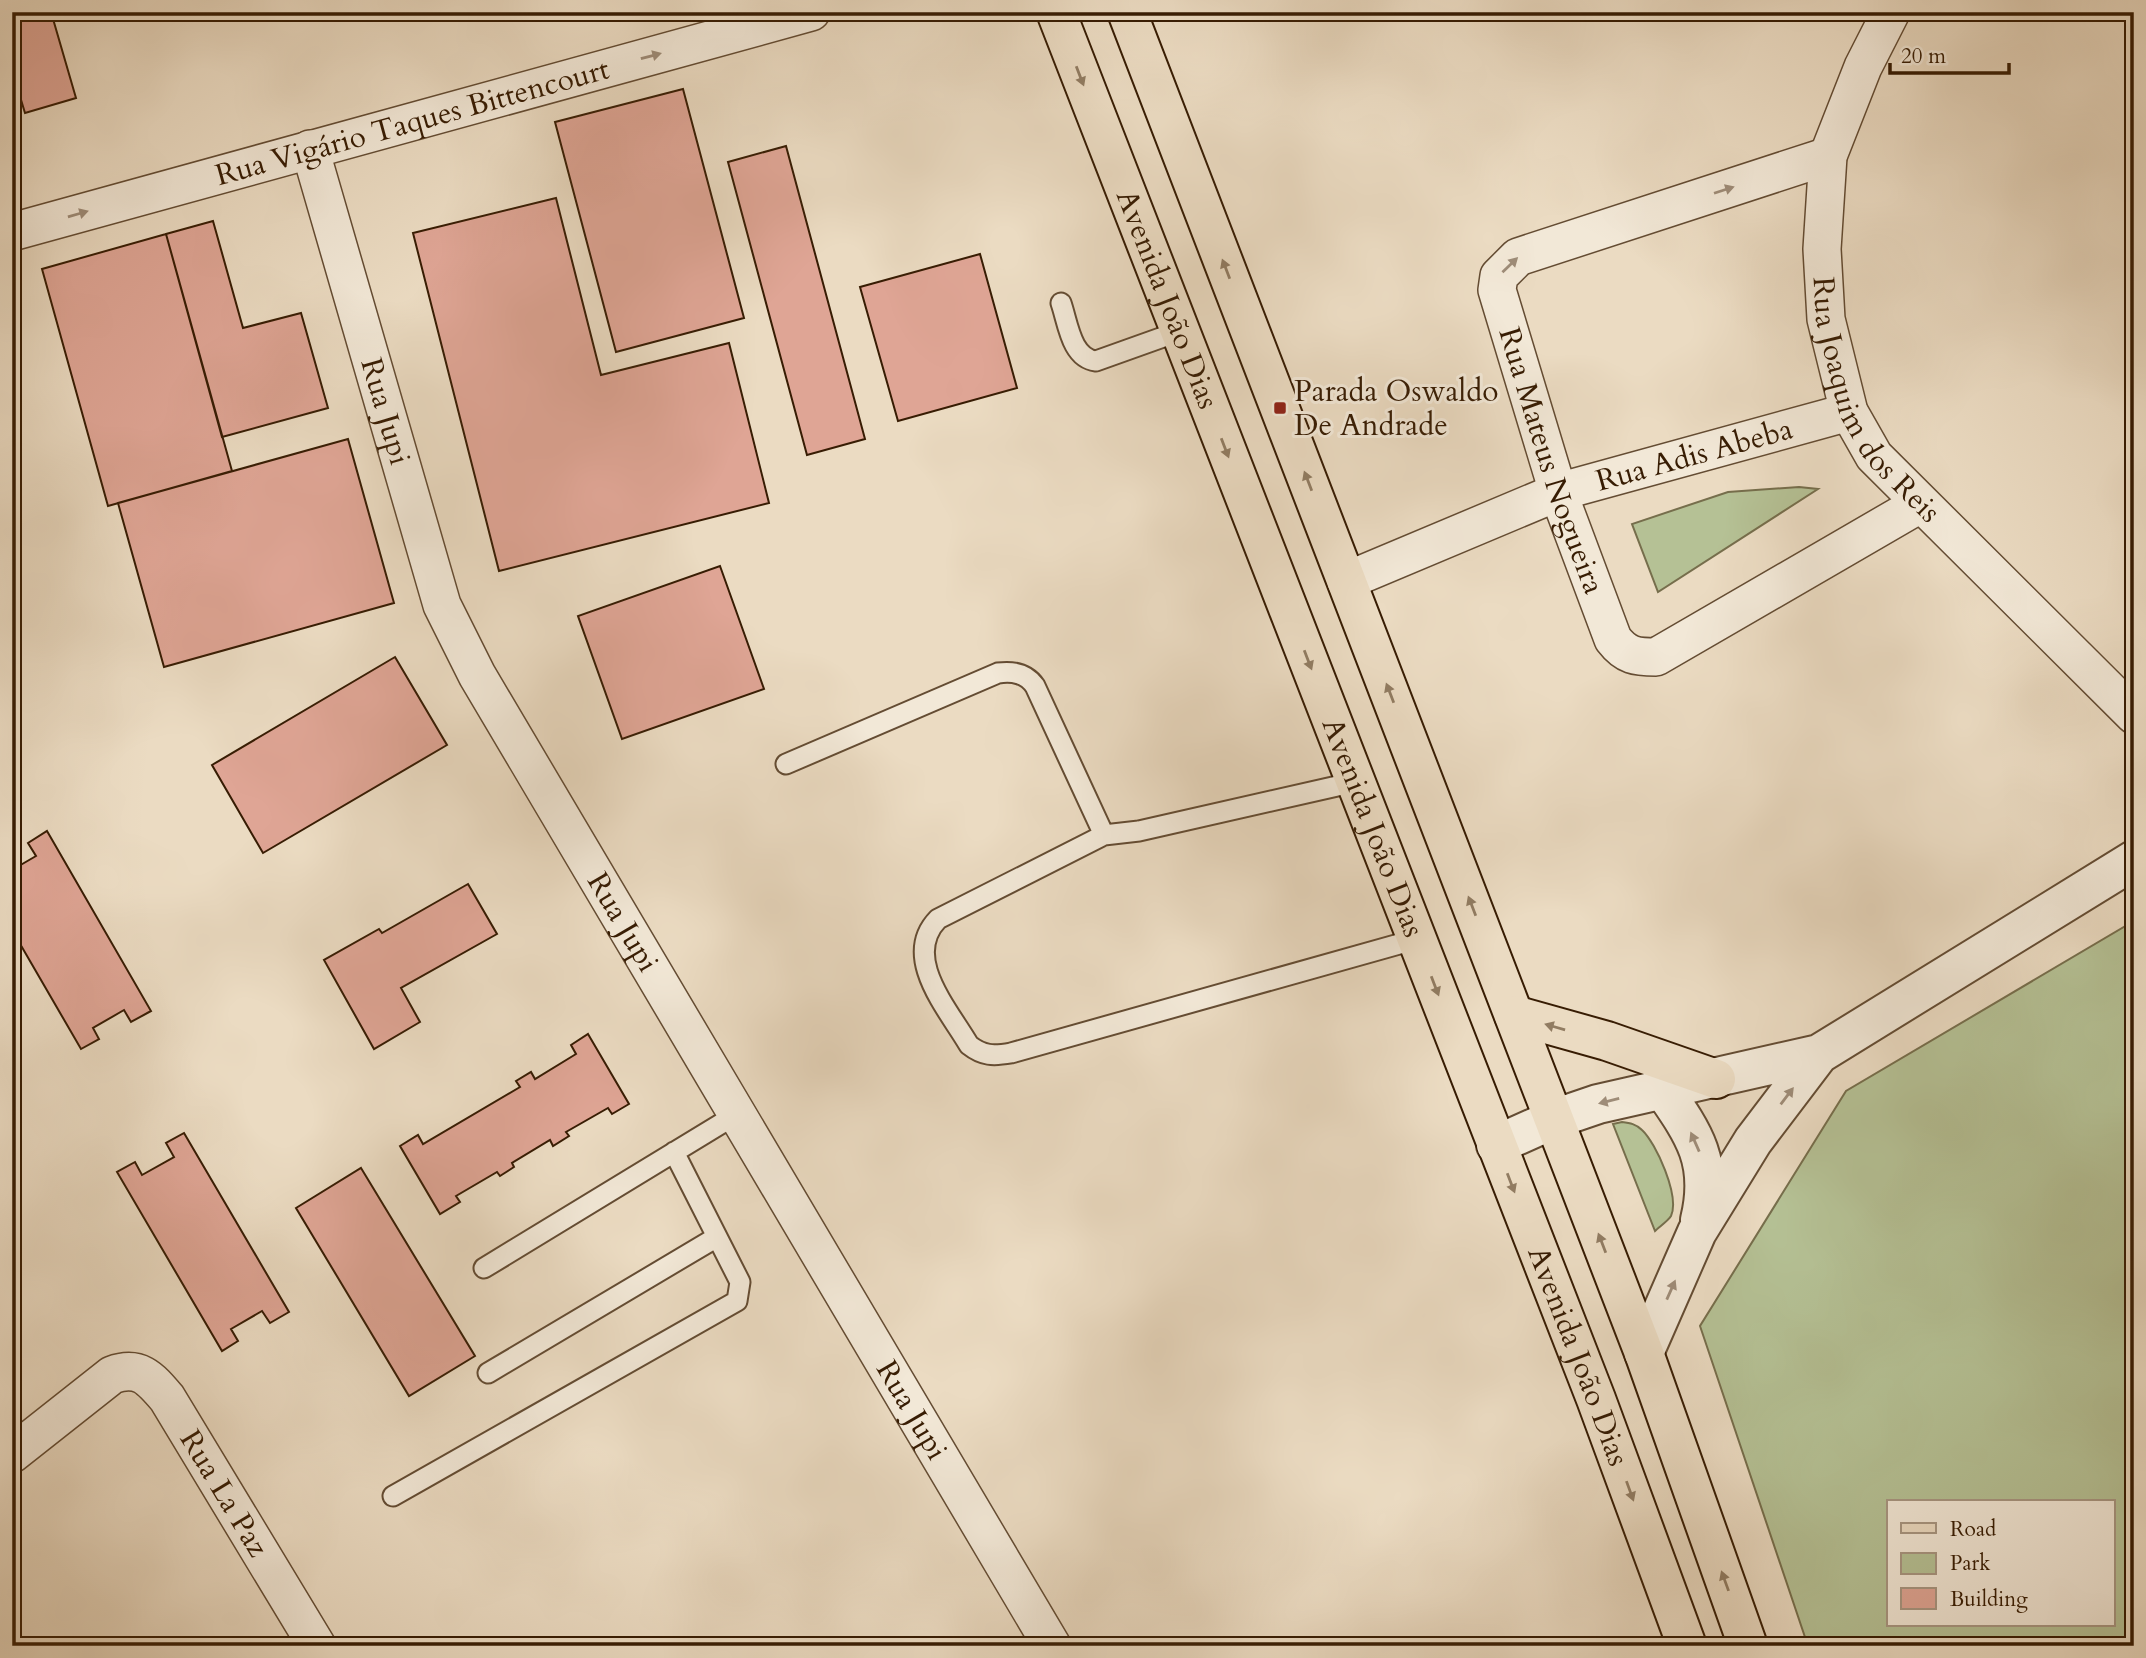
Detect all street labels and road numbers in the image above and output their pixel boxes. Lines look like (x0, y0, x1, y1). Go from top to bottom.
street label: Rua Vigário Taques Bittencourt (211, 48, 614, 196)
street label: Avenida João Dias (1106, 184, 1229, 415)
street label: Rua Joaquim dos Reis (1803, 276, 1949, 532)
street label: Rua Mateus Nogueira (1488, 322, 1614, 600)
street label: Rua Jupi (351, 353, 420, 470)
street label: Rua Adis Abeba (1591, 408, 1797, 502)
street label: Avenida João Dias (1312, 712, 1434, 943)
street label: Rua Jupi (577, 865, 668, 980)
street label: Avenida João Dias (1517, 1240, 1639, 1472)
street label: Rua Jupi (866, 1353, 957, 1468)
street label: Rua La Paz (170, 1422, 279, 1565)

